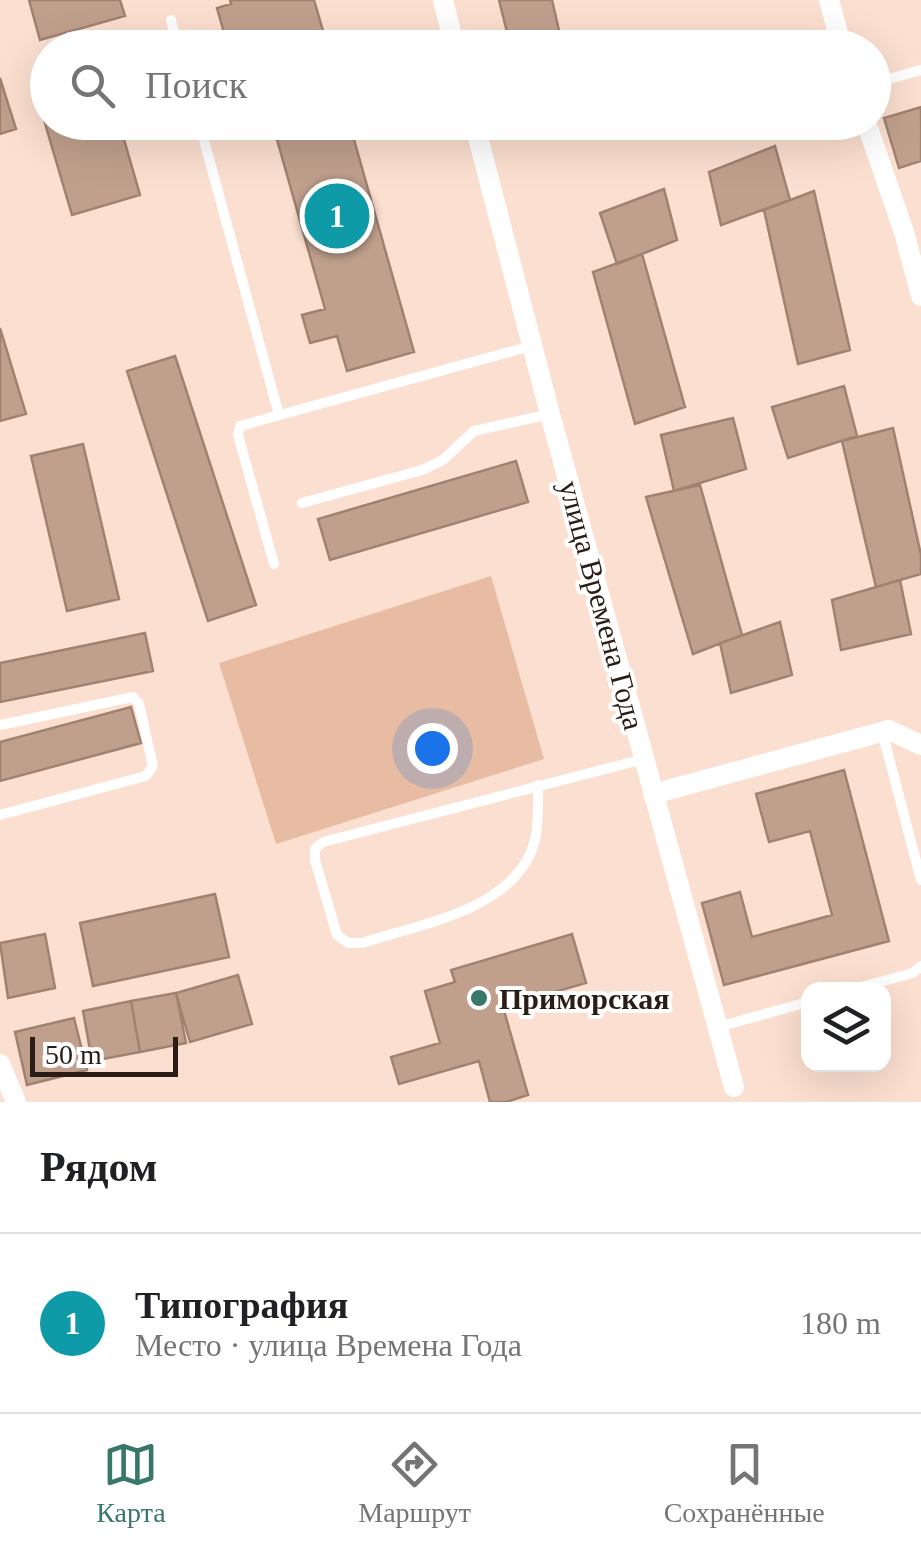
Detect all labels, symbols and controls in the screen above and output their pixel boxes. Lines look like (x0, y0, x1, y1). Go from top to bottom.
search box (30, 30, 891, 140)
icon: search (65, 58, 120, 113)
text: Поиск (145, 64, 247, 106)
pin: 1 (304, 178, 370, 254)
street label: улица Времена Года (553, 477, 651, 733)
your location (407, 723, 458, 774)
place label: Приморская (499, 982, 669, 1015)
map controls (801, 982, 891, 1072)
button: layers (801, 982, 891, 1072)
marker: Приморская (468, 987, 490, 1009)
scale bar (30, 1032, 178, 1076)
text: 50 m (45, 1039, 102, 1070)
text: Рядом (40, 1144, 157, 1190)
text: Типография (135, 1284, 348, 1326)
text: 1 (65, 1305, 81, 1341)
text: 180 m (800, 1305, 881, 1341)
text: Место · улица Времена Года (135, 1327, 522, 1363)
tab: Карта (96, 1437, 166, 1529)
tab: Маршрут (358, 1437, 471, 1529)
tab: Сохранённые (664, 1437, 825, 1529)

